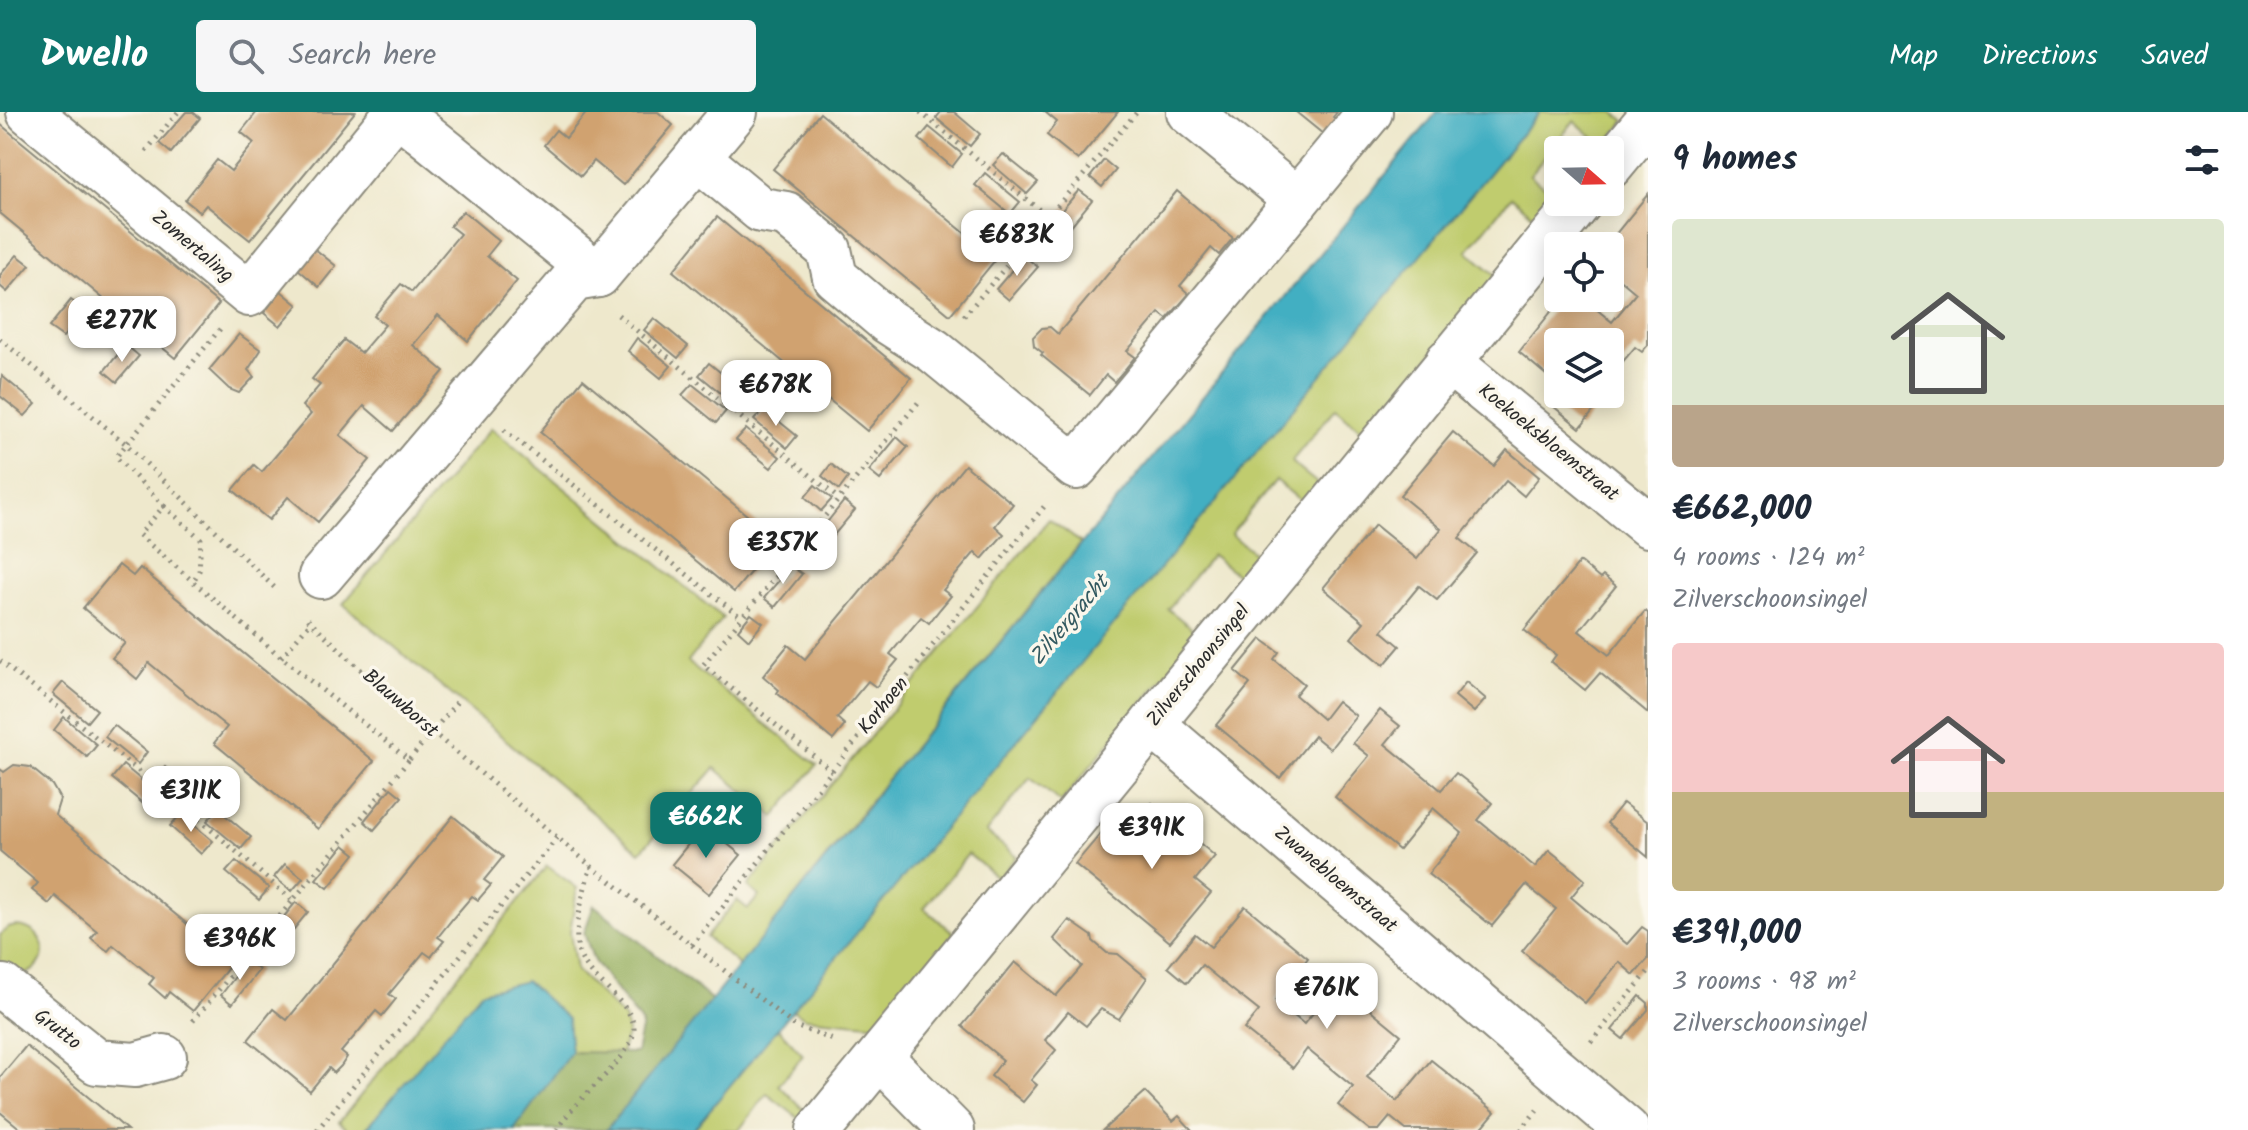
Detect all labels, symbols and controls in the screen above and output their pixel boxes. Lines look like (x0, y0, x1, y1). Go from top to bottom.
search box (196, 20, 756, 92)
text: Dwello (40, 26, 148, 86)
text: Search here (288, 32, 436, 80)
icon: search (224, 34, 268, 78)
text: Map (1889, 34, 1938, 79)
text: Directions (1982, 34, 2098, 79)
text: Saved (2142, 34, 2208, 79)
text: 9 homes (1672, 133, 1797, 187)
north arrow (1544, 136, 1624, 216)
map controls (1544, 136, 1624, 408)
icon: filters (2180, 138, 2224, 182)
street label: Zomertaling (143, 203, 241, 291)
pin: €683K (961, 210, 1073, 278)
text: €683K (979, 215, 1055, 257)
button: locate (1544, 232, 1624, 312)
icon: home (1876, 271, 2020, 415)
pin: €277K (66, 296, 178, 364)
text: €277K (86, 301, 158, 343)
button: layers (1544, 328, 1624, 408)
pin: €678K (720, 360, 832, 428)
text: €678K (739, 365, 813, 407)
street label: Koekoeksbloemstraat (1470, 376, 1626, 510)
text: €662,000 (1672, 483, 1811, 537)
pin: €357K (727, 518, 839, 586)
text: €357K (747, 523, 819, 565)
text: 4 rooms · 124 m² (1672, 537, 1864, 579)
water label: Zilvergracht (1022, 565, 1121, 674)
text: Zilverschoonsingel (1672, 579, 1868, 621)
street label: Zilverschoonsingel (1139, 597, 1259, 735)
street label: Blauwborst (355, 662, 446, 747)
street label: Korhoen (850, 670, 918, 742)
icon: home (1876, 695, 2020, 839)
pin: €311K (135, 766, 247, 834)
text: €311K (160, 771, 222, 813)
pin: €662K (650, 792, 762, 860)
text: €662K (668, 797, 744, 839)
pin: €391K (1096, 803, 1208, 871)
text: €391K (1118, 808, 1186, 850)
street label: Zwanebloemstraat (1266, 818, 1404, 942)
text: €391,000 (1672, 907, 1801, 961)
pin: €396K (184, 914, 296, 982)
text: €396K (203, 919, 277, 961)
text: 3 rooms · 98 m² (1672, 961, 1856, 1003)
pin: €761K (1271, 963, 1383, 1031)
text: €761K (1294, 968, 1360, 1010)
street label: Grutto (26, 1001, 88, 1059)
text: Zilverschoonsingel (1672, 1003, 1868, 1045)

